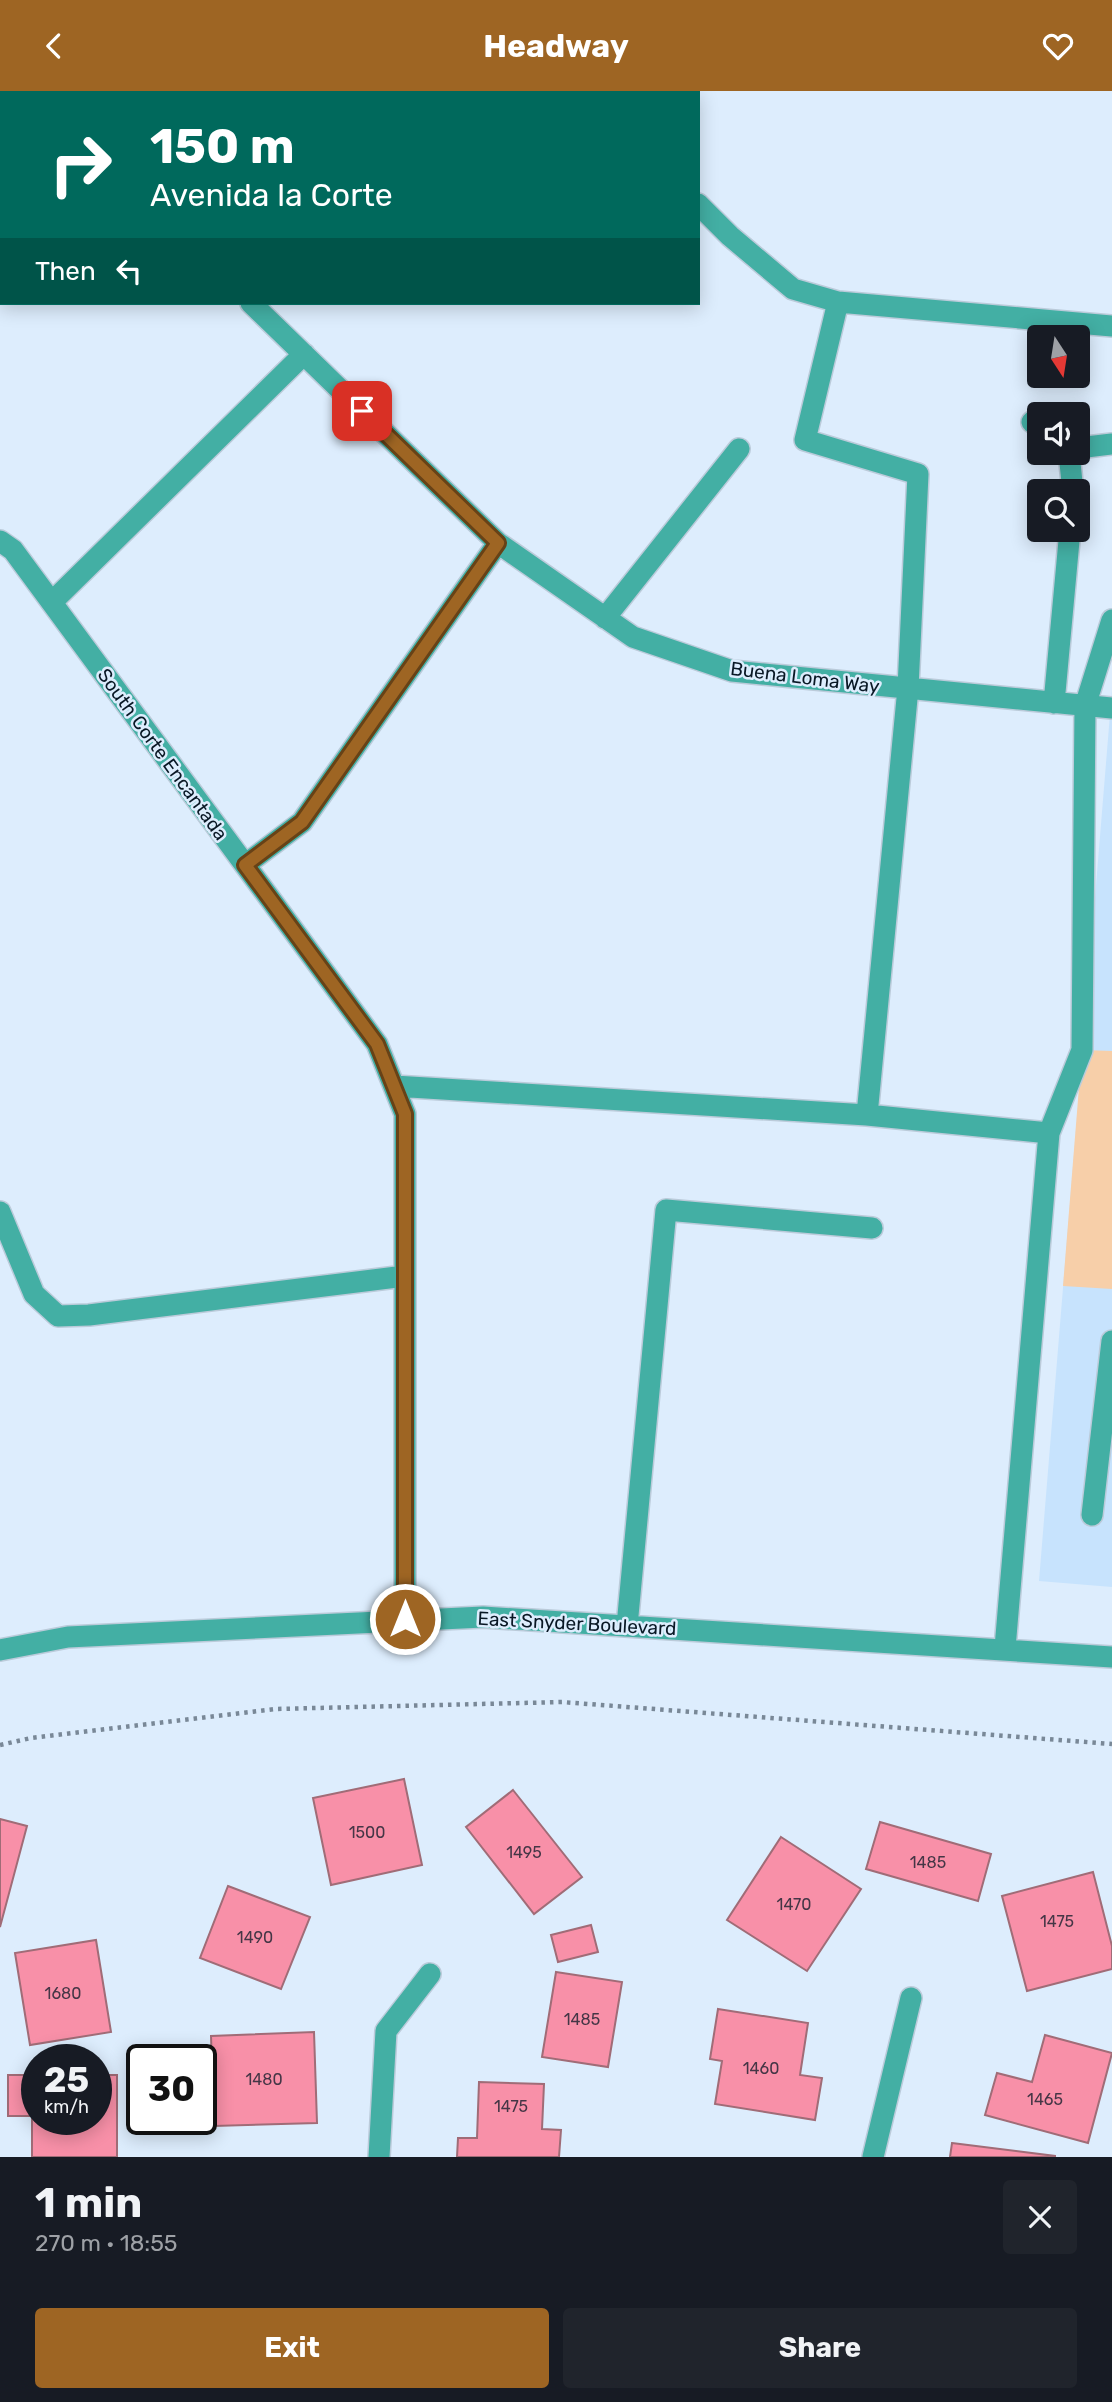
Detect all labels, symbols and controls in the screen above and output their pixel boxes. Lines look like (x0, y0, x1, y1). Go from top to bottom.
icon: back (35, 27, 73, 65)
text: Headway (483, 27, 629, 65)
icon: heart (1039, 27, 1077, 65)
text: 150 m (150, 117, 295, 175)
icon: right (35, 119, 126, 210)
text: Avenida la Corte (150, 176, 393, 214)
icon: left (110, 252, 148, 290)
text: Then (35, 256, 96, 287)
north arrow (1027, 325, 1090, 389)
map controls (1027, 325, 1090, 542)
pin (332, 381, 392, 441)
icon: arrive (343, 392, 381, 430)
button: sound (1027, 402, 1090, 465)
button: search (1027, 479, 1090, 542)
street label: Buena Loma Way (729, 657, 881, 698)
street label: South Corte Encantada (93, 664, 233, 845)
position arrow (368, 1582, 442, 1656)
street label: East Snyder Boulevard (477, 1607, 677, 1640)
house number: 1500 (349, 1823, 385, 1842)
house number: 1495 (506, 1843, 542, 1862)
house number: 1485 (910, 1853, 946, 1872)
house number: 1470 (777, 1895, 811, 1914)
house number: 1475 (1040, 1912, 1074, 1931)
house number: 1490 (237, 1928, 273, 1947)
house number: 1680 (45, 1984, 81, 2003)
house number: 1485 (564, 2010, 600, 2029)
speed limit sign: 30 (126, 2044, 217, 2135)
text: 25 (44, 2059, 89, 2101)
house number: 1460 (743, 2059, 779, 2078)
house number: 1480 (245, 2070, 283, 2089)
house number: 1465 (1027, 2090, 1063, 2109)
text: km/h (44, 2096, 89, 2118)
house number: 1475 (494, 2097, 528, 2116)
text: 1 min (35, 2178, 142, 2228)
button: close (1003, 2180, 1077, 2254)
text: 270 m · 18:55 (35, 2229, 178, 2257)
button: Exit (35, 2308, 549, 2388)
button: Share (563, 2308, 1077, 2388)

